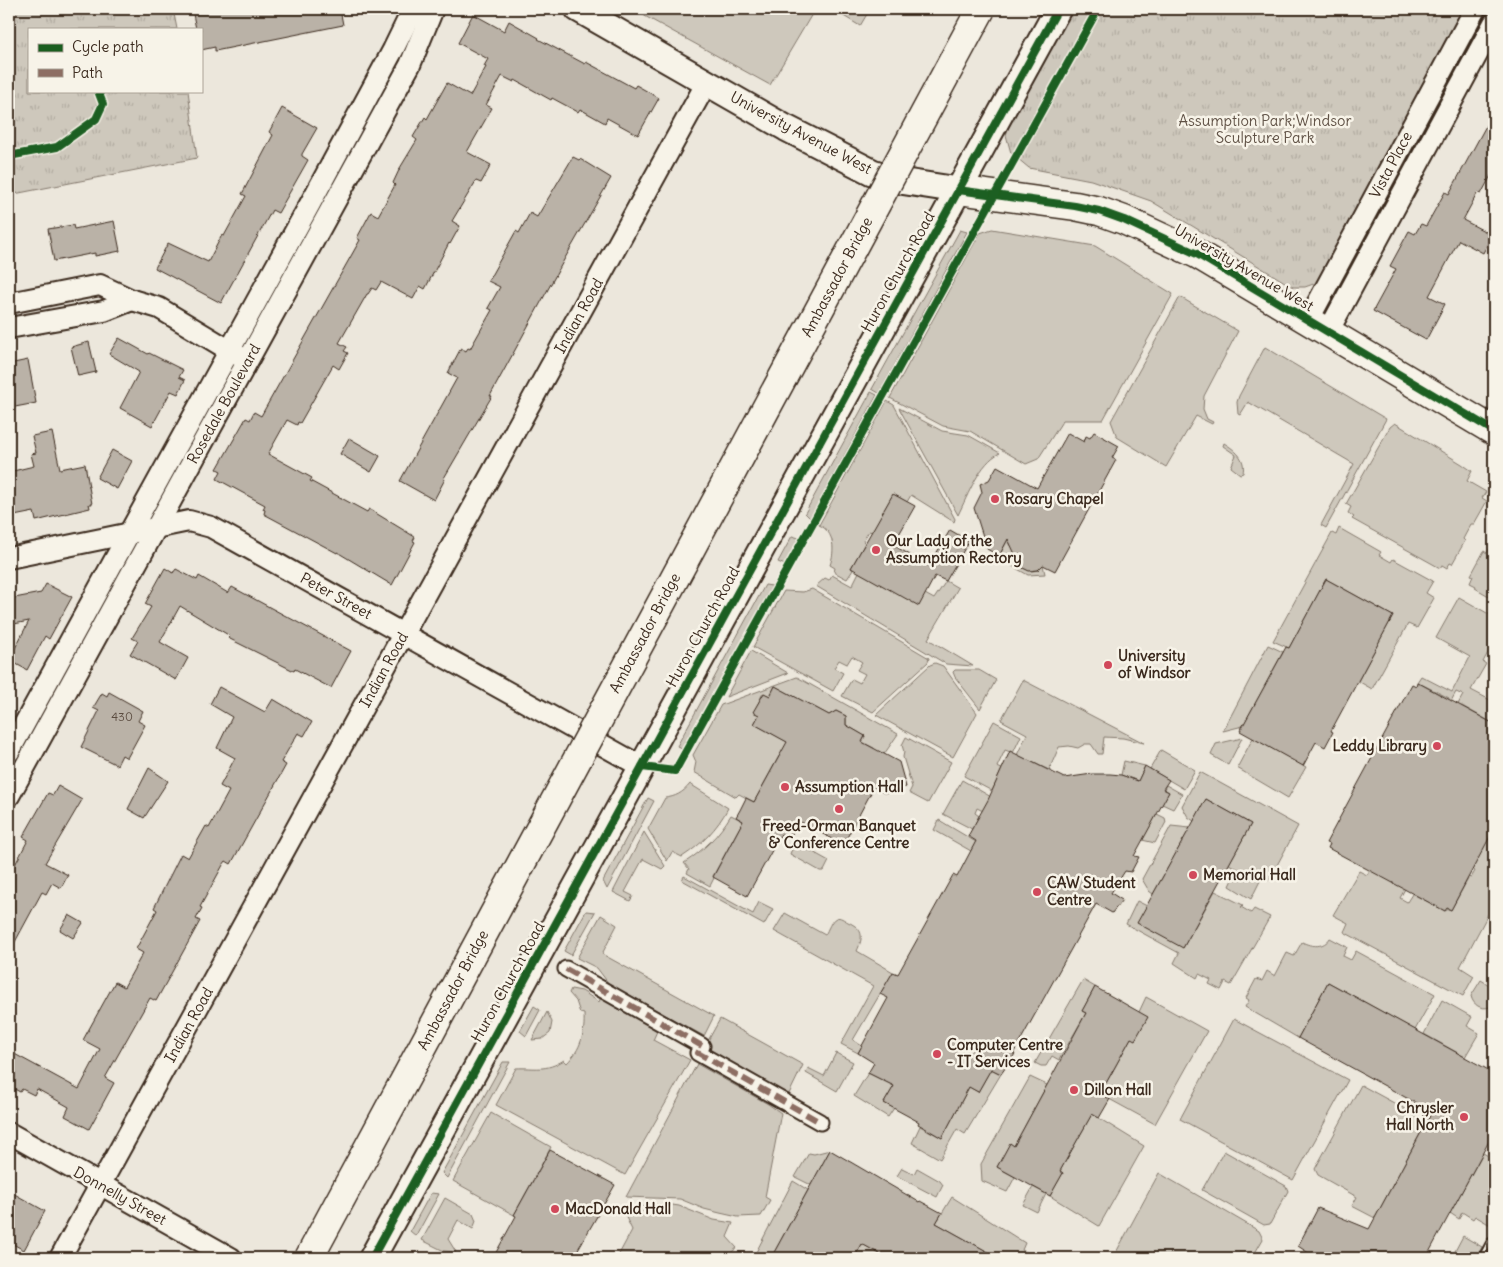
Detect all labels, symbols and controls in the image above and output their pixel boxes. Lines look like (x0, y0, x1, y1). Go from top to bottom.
legend (28, 28, 202, 92)
text: Cycle path (72, 37, 144, 56)
text: Path (72, 63, 103, 82)
street label: University Avenue West (727, 87, 875, 178)
park label: Assumption Park;Windsor Sculpture Park (1178, 111, 1352, 147)
street label: Vista Place (1365, 128, 1416, 201)
street label: Huron Church Road (857, 208, 939, 335)
street label: Ambassador Bridge (797, 213, 876, 340)
street label: University Avenue West (1171, 220, 1317, 315)
street label: Indian Road (550, 275, 607, 357)
street label: Rosedale Boulevard (183, 340, 264, 467)
place label: Rosary Chapel (1005, 489, 1104, 509)
marker: Rosary Chapel (989, 493, 1001, 505)
place label: Our Lady of the Assumption Rectory (886, 531, 1022, 568)
marker: Our Lady of the Assumption Rectory (870, 544, 882, 556)
street label: Huron Church Road (662, 563, 744, 690)
street label: Peter Street (297, 568, 375, 623)
street label: Ambassador Bridge (605, 569, 684, 696)
street label: Indian Road (355, 629, 412, 711)
place label: University of Windsor (1118, 646, 1192, 682)
marker: University of Windsor (1102, 659, 1114, 671)
house number: 430 (111, 709, 133, 724)
place label: Leddy Library (1333, 736, 1427, 756)
marker: Leddy Library (1431, 740, 1443, 752)
place label: Assumption Hall (795, 777, 904, 797)
marker: Assumption Hall (779, 781, 791, 793)
marker: Freed-Orman Banquet & Conference Centre (833, 803, 845, 815)
place label: Freed-Orman Banquet & Conference Centre (762, 816, 917, 852)
place label: Memorial Hall (1203, 865, 1296, 884)
marker: Memorial Hall (1187, 869, 1199, 881)
place label: CAW Student Centre (1047, 873, 1137, 909)
marker: CAW Student Centre (1031, 886, 1043, 898)
street label: Huron Church Road (467, 918, 549, 1045)
street label: Ambassador Bridge (413, 926, 492, 1053)
street label: Indian Road (160, 984, 217, 1066)
place label: Computer Centre - IT Services (947, 1035, 1063, 1071)
marker: Computer Centre - IT Services (931, 1048, 943, 1060)
place label: Dillon Hall (1084, 1080, 1151, 1099)
marker: Dillon Hall (1068, 1084, 1080, 1096)
place label: Chrysler Hall North (1386, 1098, 1455, 1134)
marker: Chrysler Hall North (1458, 1111, 1470, 1123)
street label: Donnelly Street (70, 1162, 170, 1229)
place label: MacDonald Hall (565, 1199, 671, 1218)
marker: MacDonald Hall (549, 1203, 561, 1215)

